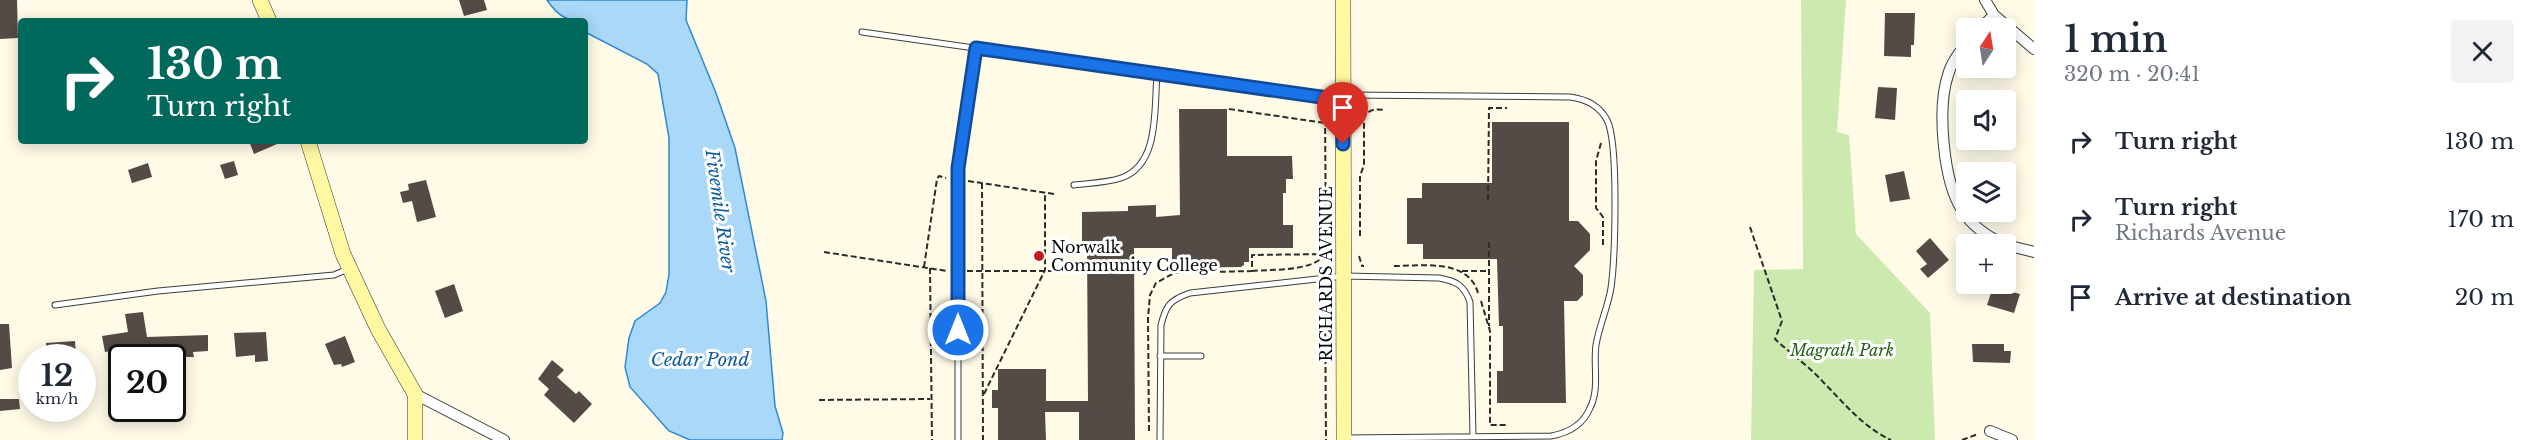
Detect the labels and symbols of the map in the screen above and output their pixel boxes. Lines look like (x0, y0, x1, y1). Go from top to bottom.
north arrow (1956, 18, 2016, 78)
pin (1317, 82, 1368, 144)
water label: Fivemile River (700, 147, 740, 274)
street label: RICHARDS AVENUE (1316, 186, 1336, 362)
place label: Norwalk Community College (1051, 237, 1218, 275)
marker: Norwalk Community College (1032, 249, 1046, 263)
position arrow (926, 298, 990, 362)
park label: Magrath Park (1789, 340, 1894, 360)
speed limit sign: 20 (108, 344, 186, 422)
water label: Cedar Pond (651, 349, 749, 371)

